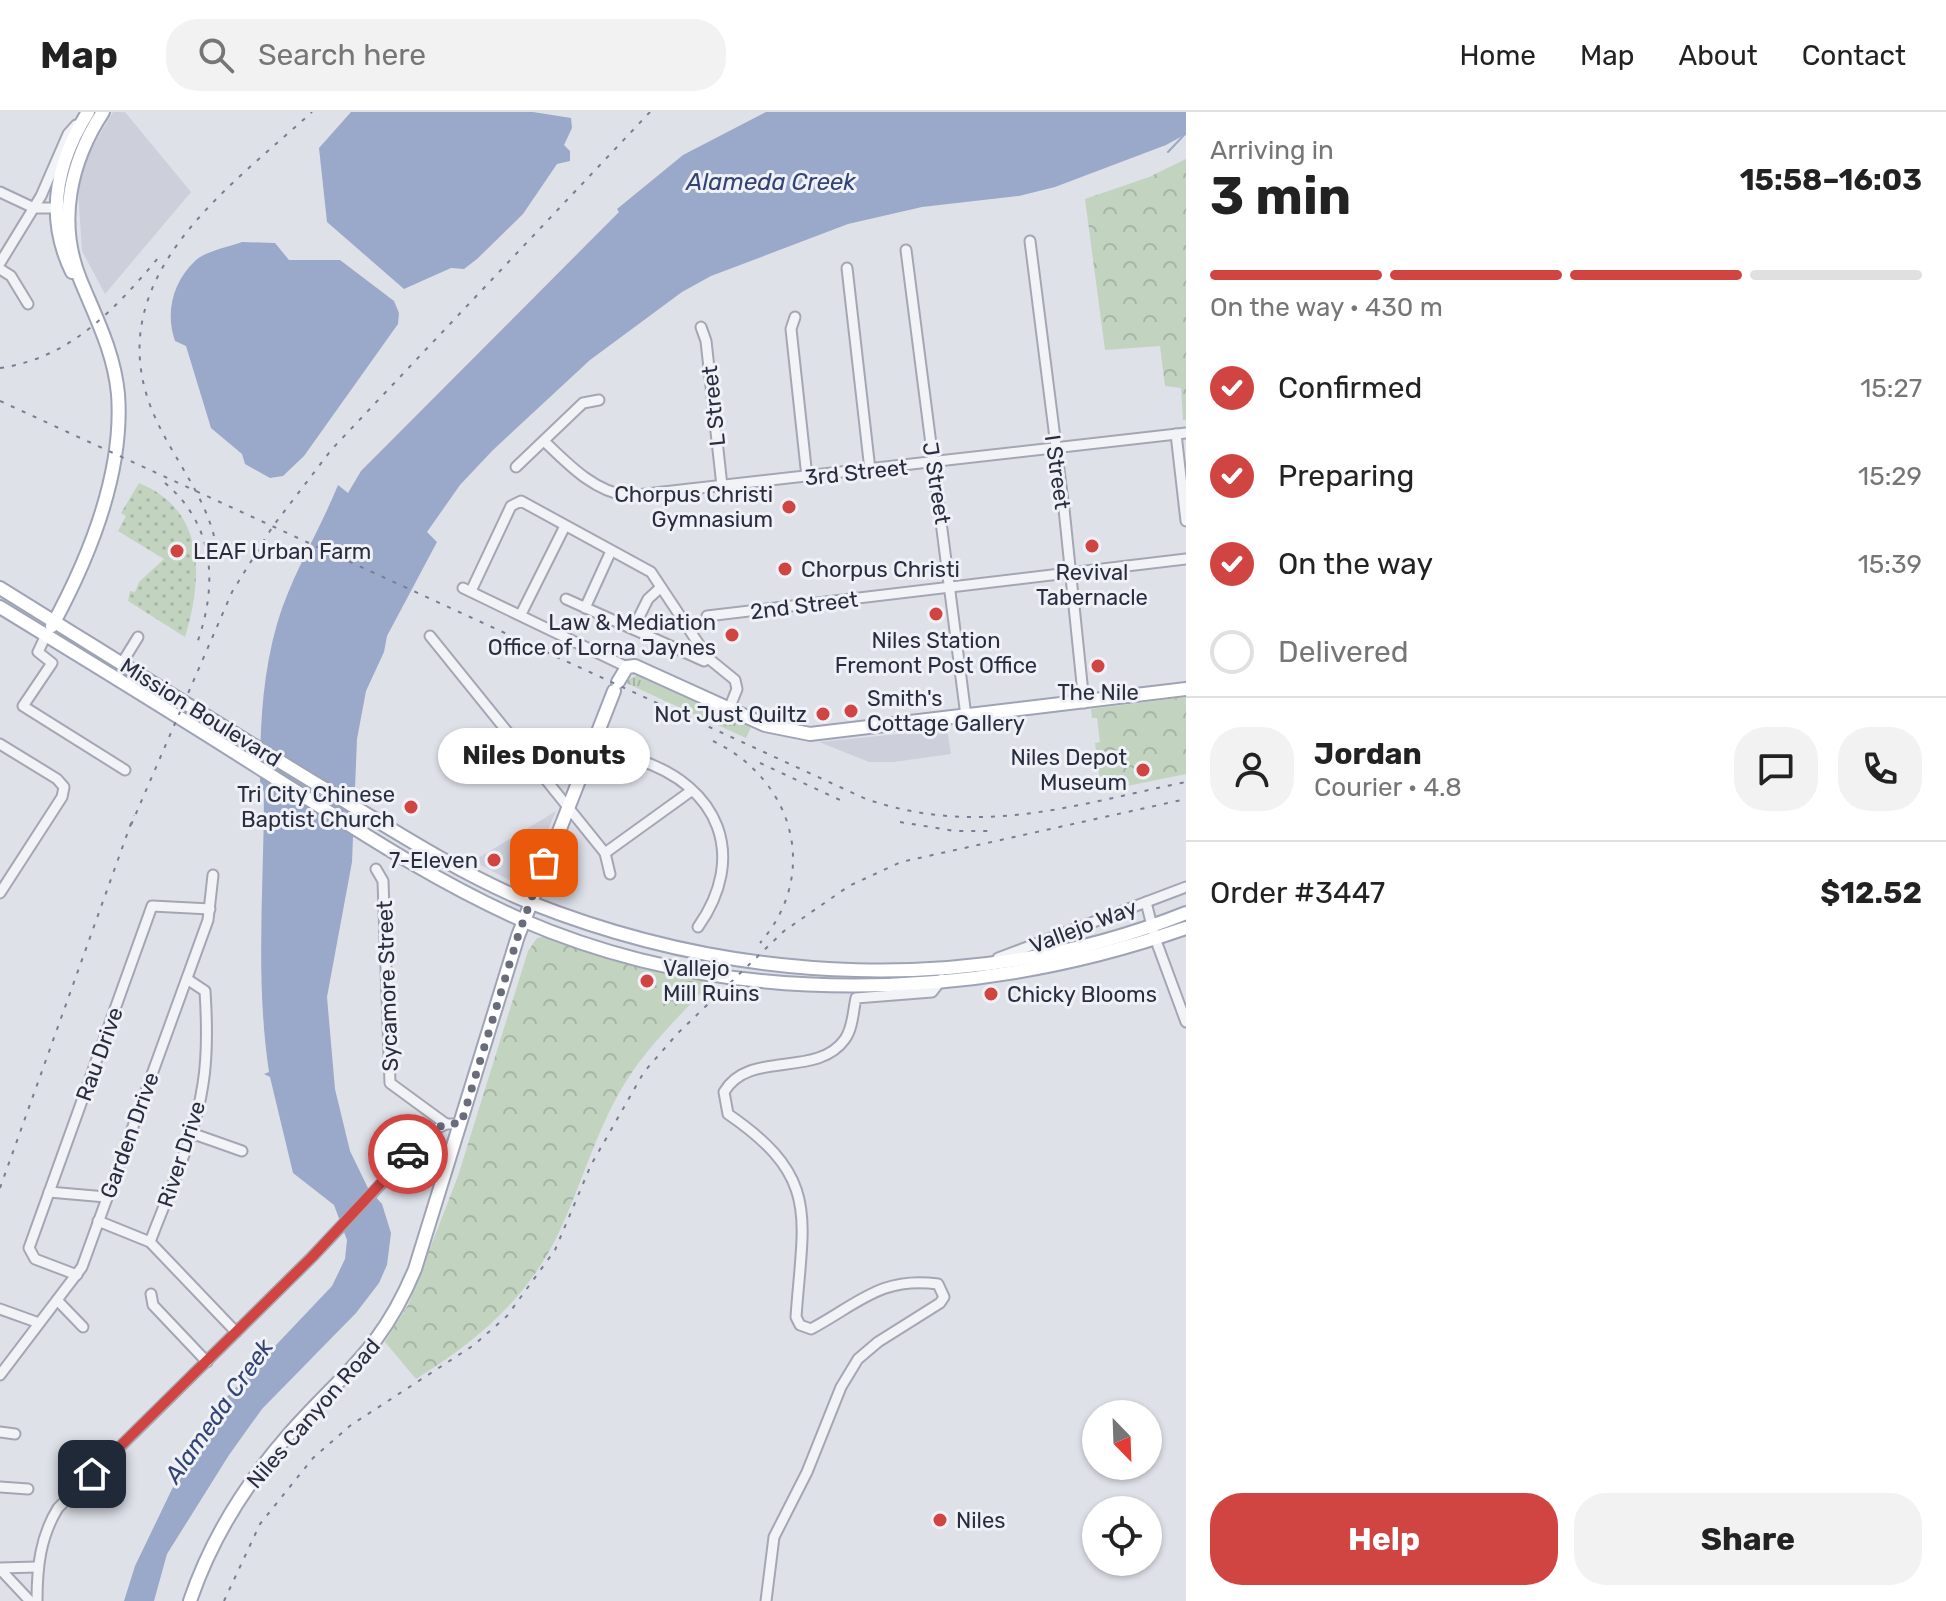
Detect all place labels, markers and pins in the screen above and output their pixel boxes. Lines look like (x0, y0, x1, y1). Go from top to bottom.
place label: Chorpus Christi Gymnasium (614, 481, 773, 533)
marker: Chorpus Christi Gymnasium (780, 498, 798, 516)
marker: Revival Tabernacle (1083, 537, 1101, 555)
place label: LEAF Urban Farm (193, 538, 371, 565)
marker: LEAF Urban Farm (168, 542, 186, 560)
place label: Chorpus Christi (801, 556, 960, 583)
place label: Revival Tabernacle (1036, 559, 1148, 611)
marker: Chorpus Christi (776, 560, 794, 578)
marker: Niles Station Fremont Post Office (927, 605, 945, 623)
place label: Law & Mediation Office of Lorna Jaynes (488, 609, 716, 661)
marker: Law & Mediation Office of Lorna Jaynes (723, 626, 741, 644)
place label: Niles Station Fremont Post Office (835, 627, 1037, 679)
marker: The Nile (1089, 657, 1107, 675)
place label: The Nile (1057, 679, 1139, 706)
place label: Smith's Cottage Gallery (867, 685, 1025, 737)
place label: Not Just Quiltz (654, 701, 807, 728)
marker: Smith's Cottage Gallery (842, 702, 860, 720)
marker: Not Just Quiltz (814, 705, 832, 723)
callout: Niles Donuts (438, 727, 650, 783)
place label: Niles Depot Museum (1010, 744, 1127, 796)
marker: Niles Depot Museum (1134, 761, 1152, 779)
place label: Tri City Chinese Baptist Church (237, 781, 395, 833)
marker: Tri City Chinese Baptist Church (402, 798, 420, 816)
pin (510, 829, 578, 897)
place label: 7-Eleven (389, 847, 478, 874)
marker: 7-Eleven (485, 851, 503, 869)
place label: Vallejo Mill Ruins (663, 955, 759, 1007)
marker: Vallejo Mill Ruins (638, 972, 656, 990)
place label: Chicky Blooms (1007, 981, 1157, 1008)
marker: Chicky Blooms (982, 985, 1000, 1003)
pin (58, 1440, 126, 1508)
place label: Niles (956, 1507, 1006, 1534)
marker: Niles (931, 1511, 949, 1529)

